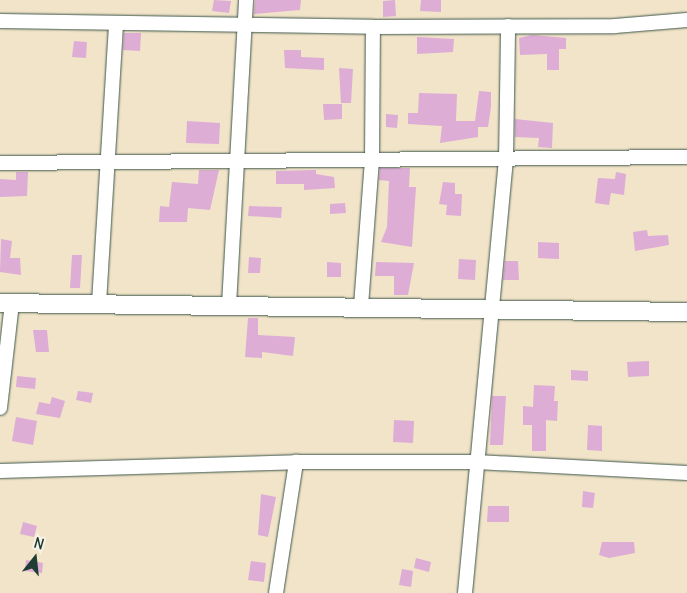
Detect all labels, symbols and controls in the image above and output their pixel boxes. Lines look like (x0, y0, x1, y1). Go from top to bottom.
north arrow (10, 533, 60, 583)
text: N (32, 534, 46, 554)

